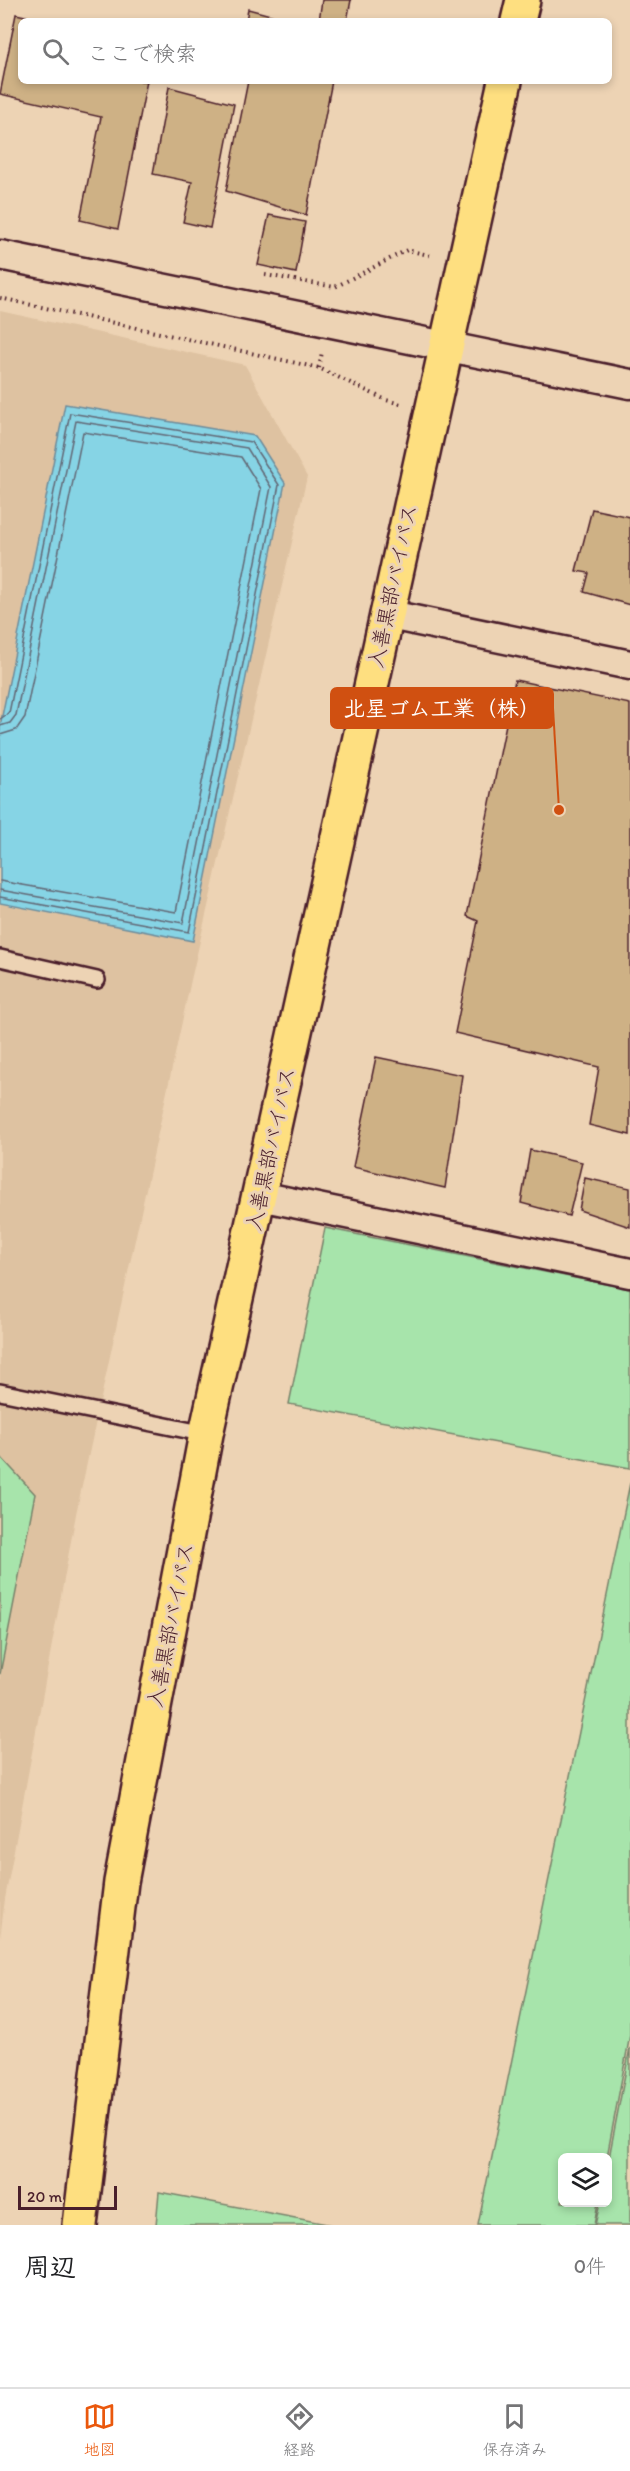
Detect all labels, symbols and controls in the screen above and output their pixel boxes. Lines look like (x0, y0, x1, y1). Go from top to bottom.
search box (18, 18, 612, 84)
icon: search (39, 35, 72, 68)
text: ここで検索 (87, 40, 197, 67)
street label: 入善黒部バイパス (362, 501, 422, 671)
callout: 北星ゴム工業（株） (331, 688, 553, 728)
text: 北星ゴム工業（株） (343, 695, 541, 722)
street label: 入善黒部バイパス (240, 1064, 300, 1234)
street label: 入善黒部バイパス (142, 1540, 198, 1710)
map controls (558, 2153, 612, 2207)
button: layers (558, 2153, 612, 2207)
scale bar (18, 2183, 117, 2210)
text: 20 m (27, 2187, 62, 2206)
text: 周辺 (24, 2251, 76, 2283)
text: 0件 (574, 2254, 606, 2278)
tab: 地図 (83, 2400, 116, 2460)
tab: 経路 (283, 2400, 316, 2460)
tab: 保存済み (483, 2400, 547, 2460)

